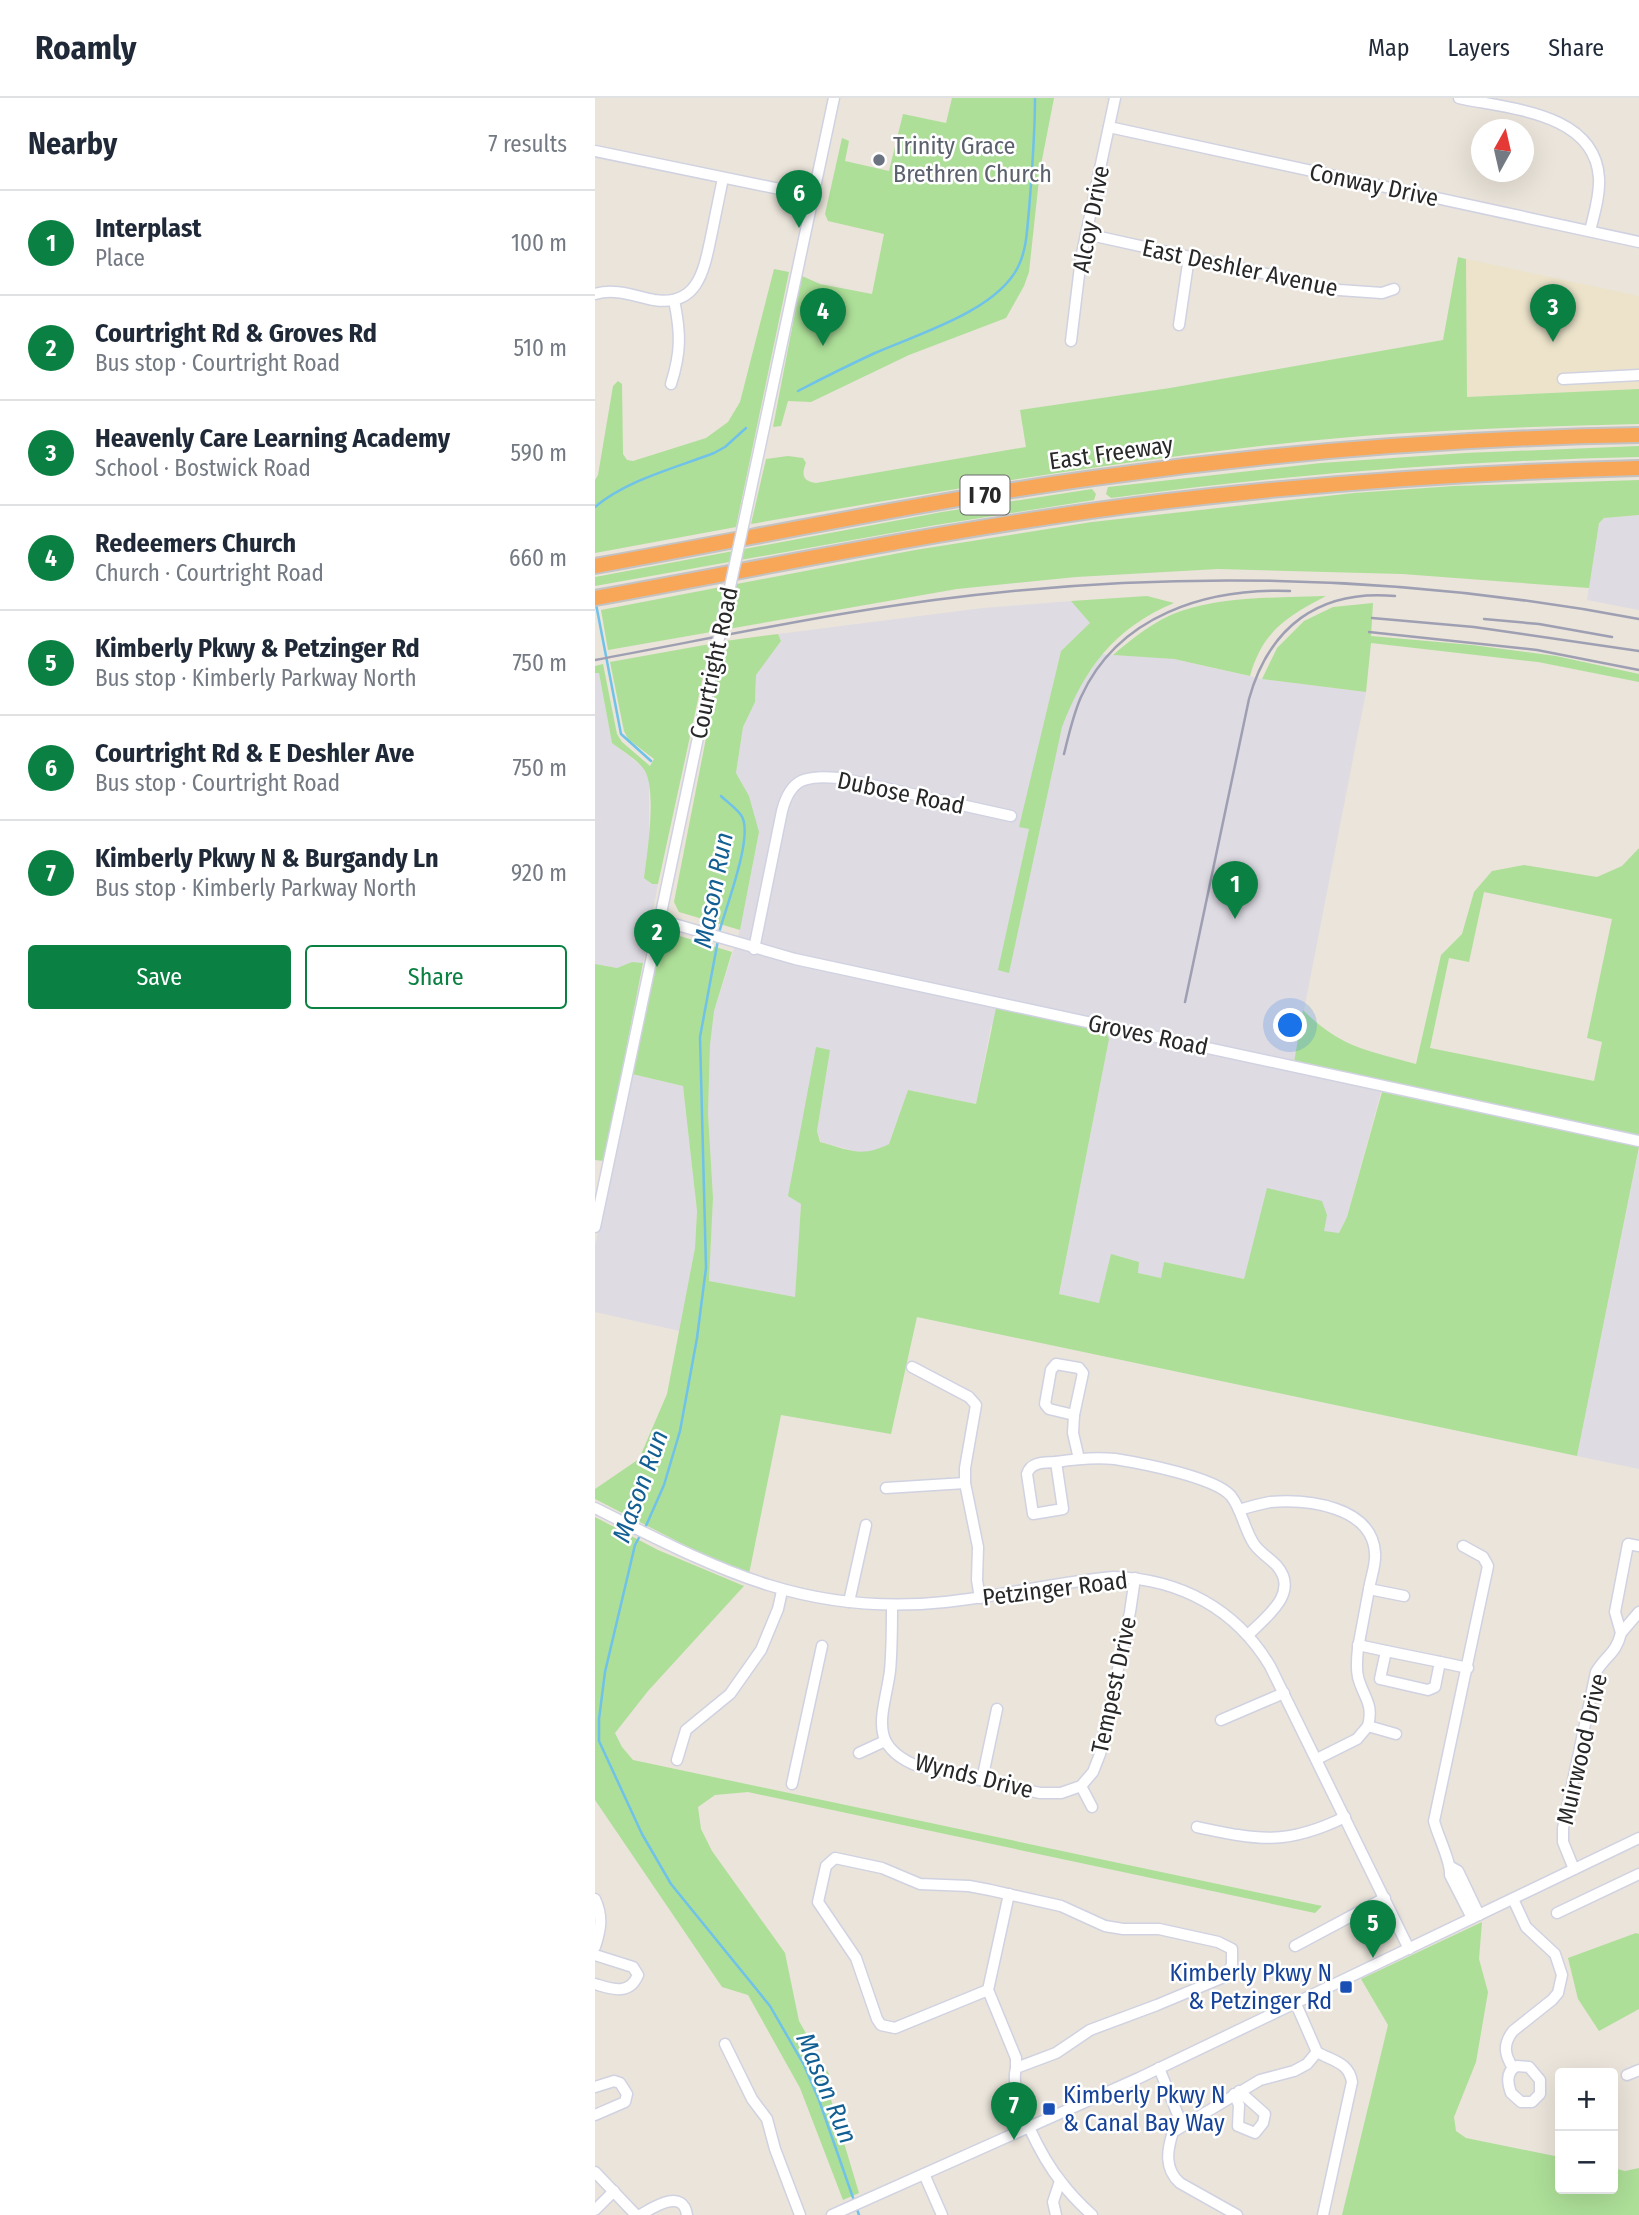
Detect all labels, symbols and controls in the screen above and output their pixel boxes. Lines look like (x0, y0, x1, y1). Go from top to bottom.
text: Roamly (35, 28, 136, 68)
text: Map (1368, 34, 1410, 62)
text: Layers (1448, 34, 1510, 62)
text: Share (1548, 34, 1604, 62)
north arrow (1471, 119, 1534, 182)
text: Nearby (28, 126, 117, 162)
text: 7 results (488, 130, 567, 158)
place label: Trinity Grace Brethren Church (893, 132, 1052, 188)
marker: Trinity Grace Brethren Church (871, 152, 887, 168)
street label: Conway Drive (1307, 158, 1441, 212)
street label: Alcoy Drive (1067, 163, 1115, 275)
pin: 6 (776, 170, 822, 228)
text: Interplast (95, 213, 201, 244)
text: 1 (46, 229, 56, 257)
text: 100 m (511, 229, 567, 257)
street label: East Deshler Avenue (1140, 234, 1340, 302)
text: Place (95, 244, 145, 272)
pin: 3 (1530, 284, 1576, 342)
pin: 4 (800, 288, 846, 346)
text: Courtright Rd & Groves Rd (95, 318, 377, 349)
text: 2 (46, 334, 56, 362)
text: 510 m (514, 334, 567, 362)
text: Bus stop · Courtright Road (95, 349, 340, 377)
text: Heavenly Care Learning Academy (95, 423, 450, 454)
street label: East Freeway (1047, 430, 1175, 476)
text: 3 (46, 439, 56, 467)
text: 590 m (511, 439, 567, 467)
text: School · Bostwick Road (95, 454, 311, 482)
road number: I 70 (961, 476, 1009, 514)
text: Redeemers Church (95, 528, 296, 559)
text: 4 (45, 544, 57, 572)
text: 660 m (509, 544, 567, 572)
text: Church · Courtright Road (95, 559, 324, 587)
street label: Courtright Road (684, 584, 744, 742)
text: Kimberly Pkwy & Petzinger Rd (95, 633, 420, 664)
text: 5 (45, 649, 57, 677)
text: 750 m (512, 649, 567, 677)
text: Bus stop · Kimberly Parkway North (95, 664, 417, 692)
text: Courtright Rd & E Deshler Ave (95, 738, 415, 769)
text: 6 (45, 754, 57, 782)
text: 750 m (512, 754, 567, 782)
street label: Dubose Road (835, 766, 967, 820)
text: Bus stop · Courtright Road (95, 769, 340, 797)
water label: Mason Run (687, 830, 740, 951)
text: Kimberly Pkwy N & Burgandy Ln (95, 843, 439, 874)
text: 7 (46, 859, 56, 887)
text: 920 m (511, 859, 567, 887)
pin: 1 (1212, 861, 1258, 919)
text: Bus stop · Kimberly Parkway North (95, 874, 417, 902)
pin: 2 (634, 909, 680, 967)
button: Save (28, 945, 291, 1009)
button: Share (305, 945, 567, 1009)
your location (1273, 1008, 1307, 1042)
street label: Groves Road (1085, 1009, 1211, 1061)
water label: Mason Run (606, 1426, 675, 1547)
street label: Petzinger Road (981, 1566, 1129, 1612)
street label: Tempest Drive (1086, 1614, 1142, 1756)
street label: Muirwood Drive (1551, 1671, 1613, 1827)
street label: Wynds Drive (912, 1748, 1036, 1804)
pin: 5 (1350, 1900, 1396, 1958)
place label: Kimberly Pkwy N & Petzinger Rd (1169, 1959, 1332, 2015)
marker: Kimberly Pkwy N & Petzinger Rd (1338, 1979, 1354, 1995)
water label: Mason Run (789, 2028, 864, 2148)
map controls (1555, 2068, 1618, 2194)
button: + (1555, 2068, 1618, 2131)
place label: Kimberly Pkwy N & Canal Bay Way (1063, 2081, 1226, 2137)
pin: 7 (991, 2082, 1037, 2140)
marker: Kimberly Pkwy N & Canal Bay Way (1041, 2101, 1057, 2117)
button: − (1555, 2131, 1618, 2194)

